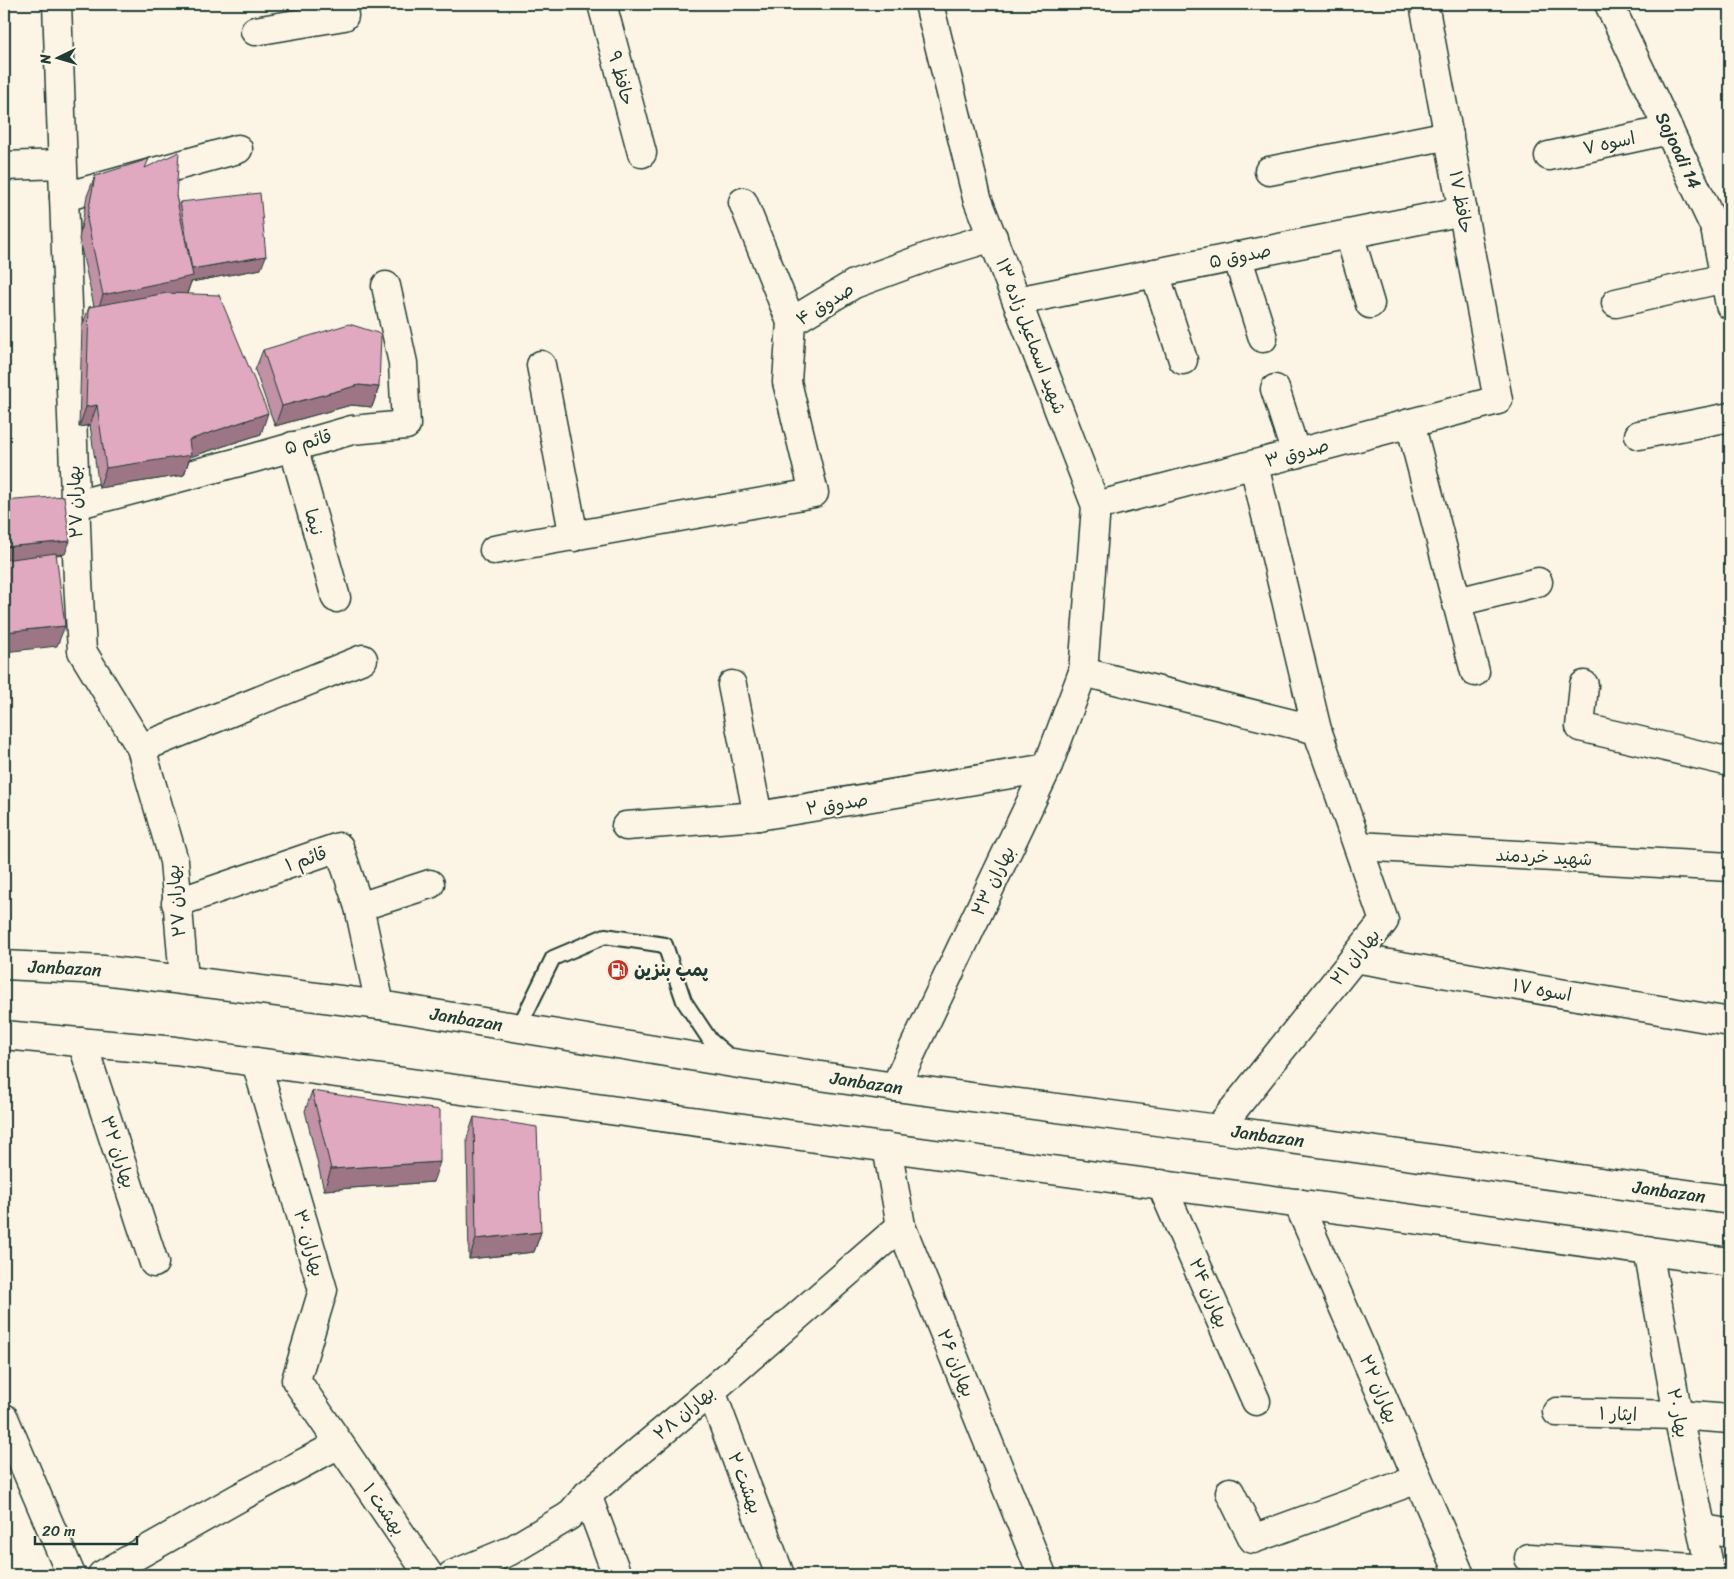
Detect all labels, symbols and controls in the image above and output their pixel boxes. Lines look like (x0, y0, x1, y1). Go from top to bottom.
north arrow (32, 32, 82, 82)
street label: حافظ ۹ (598, 47, 644, 109)
text: N (33, 53, 59, 66)
street label: Sojoodi 14 (1646, 106, 1710, 195)
street label: اسوه ۷ (1580, 122, 1638, 164)
street label: حافظ ۱۷ (1440, 168, 1482, 236)
street label: صدوق ۵ (1206, 234, 1274, 278)
street label: شهید اسماعیل زاده ۱۳ (986, 253, 1076, 419)
street label: صدوق ۴ (789, 273, 861, 335)
street label: قائم ۵ (280, 420, 336, 464)
street label: صدوق ۳ (1261, 429, 1333, 477)
street label: بهاران ۲۷ (58, 465, 92, 539)
street label: نیما (295, 505, 333, 539)
street label: صدوق ۲ (803, 783, 871, 825)
street label: قائم ۱ (281, 837, 331, 881)
street label: شهید خردمند (1495, 838, 1593, 876)
street label: بهاران ۲۳ (962, 840, 1024, 922)
street label: بهاران ۲۷ (157, 863, 195, 939)
street label: بهاران ۲۱ (1322, 921, 1388, 993)
street label: Janbazan (27, 950, 103, 986)
place label: پمپ بنزین (634, 954, 709, 986)
fuel station icon: پمپ بنزین (606, 958, 630, 982)
street label: اسوه ۱۷ (1510, 969, 1574, 1011)
street label: Janbazan (427, 997, 506, 1041)
street label: Janbazan (827, 1061, 905, 1104)
street label: بهاران ۳۲ (91, 1111, 145, 1193)
street label: Janbazan (1229, 1115, 1307, 1157)
street label: Janbazan (1630, 1171, 1708, 1212)
street label: بهاران ۳۰ (284, 1206, 334, 1280)
street label: بهاران ۲۴ (1180, 1253, 1238, 1333)
street label: بهاران ۲۶ (928, 1324, 984, 1402)
street label: بهاران ۲۲ (1350, 1349, 1408, 1429)
street label: بهاران ۲۸ (646, 1377, 722, 1449)
street label: بهار ۲۰ (1658, 1385, 1698, 1441)
street label: ایثار ۱ (1598, 1397, 1638, 1431)
street label: بهشت ۲ (719, 1447, 771, 1519)
street label: بهشت ۱ (354, 1476, 414, 1542)
scale bar (35, 1514, 138, 1546)
text: 20 m (42, 1518, 76, 1544)

